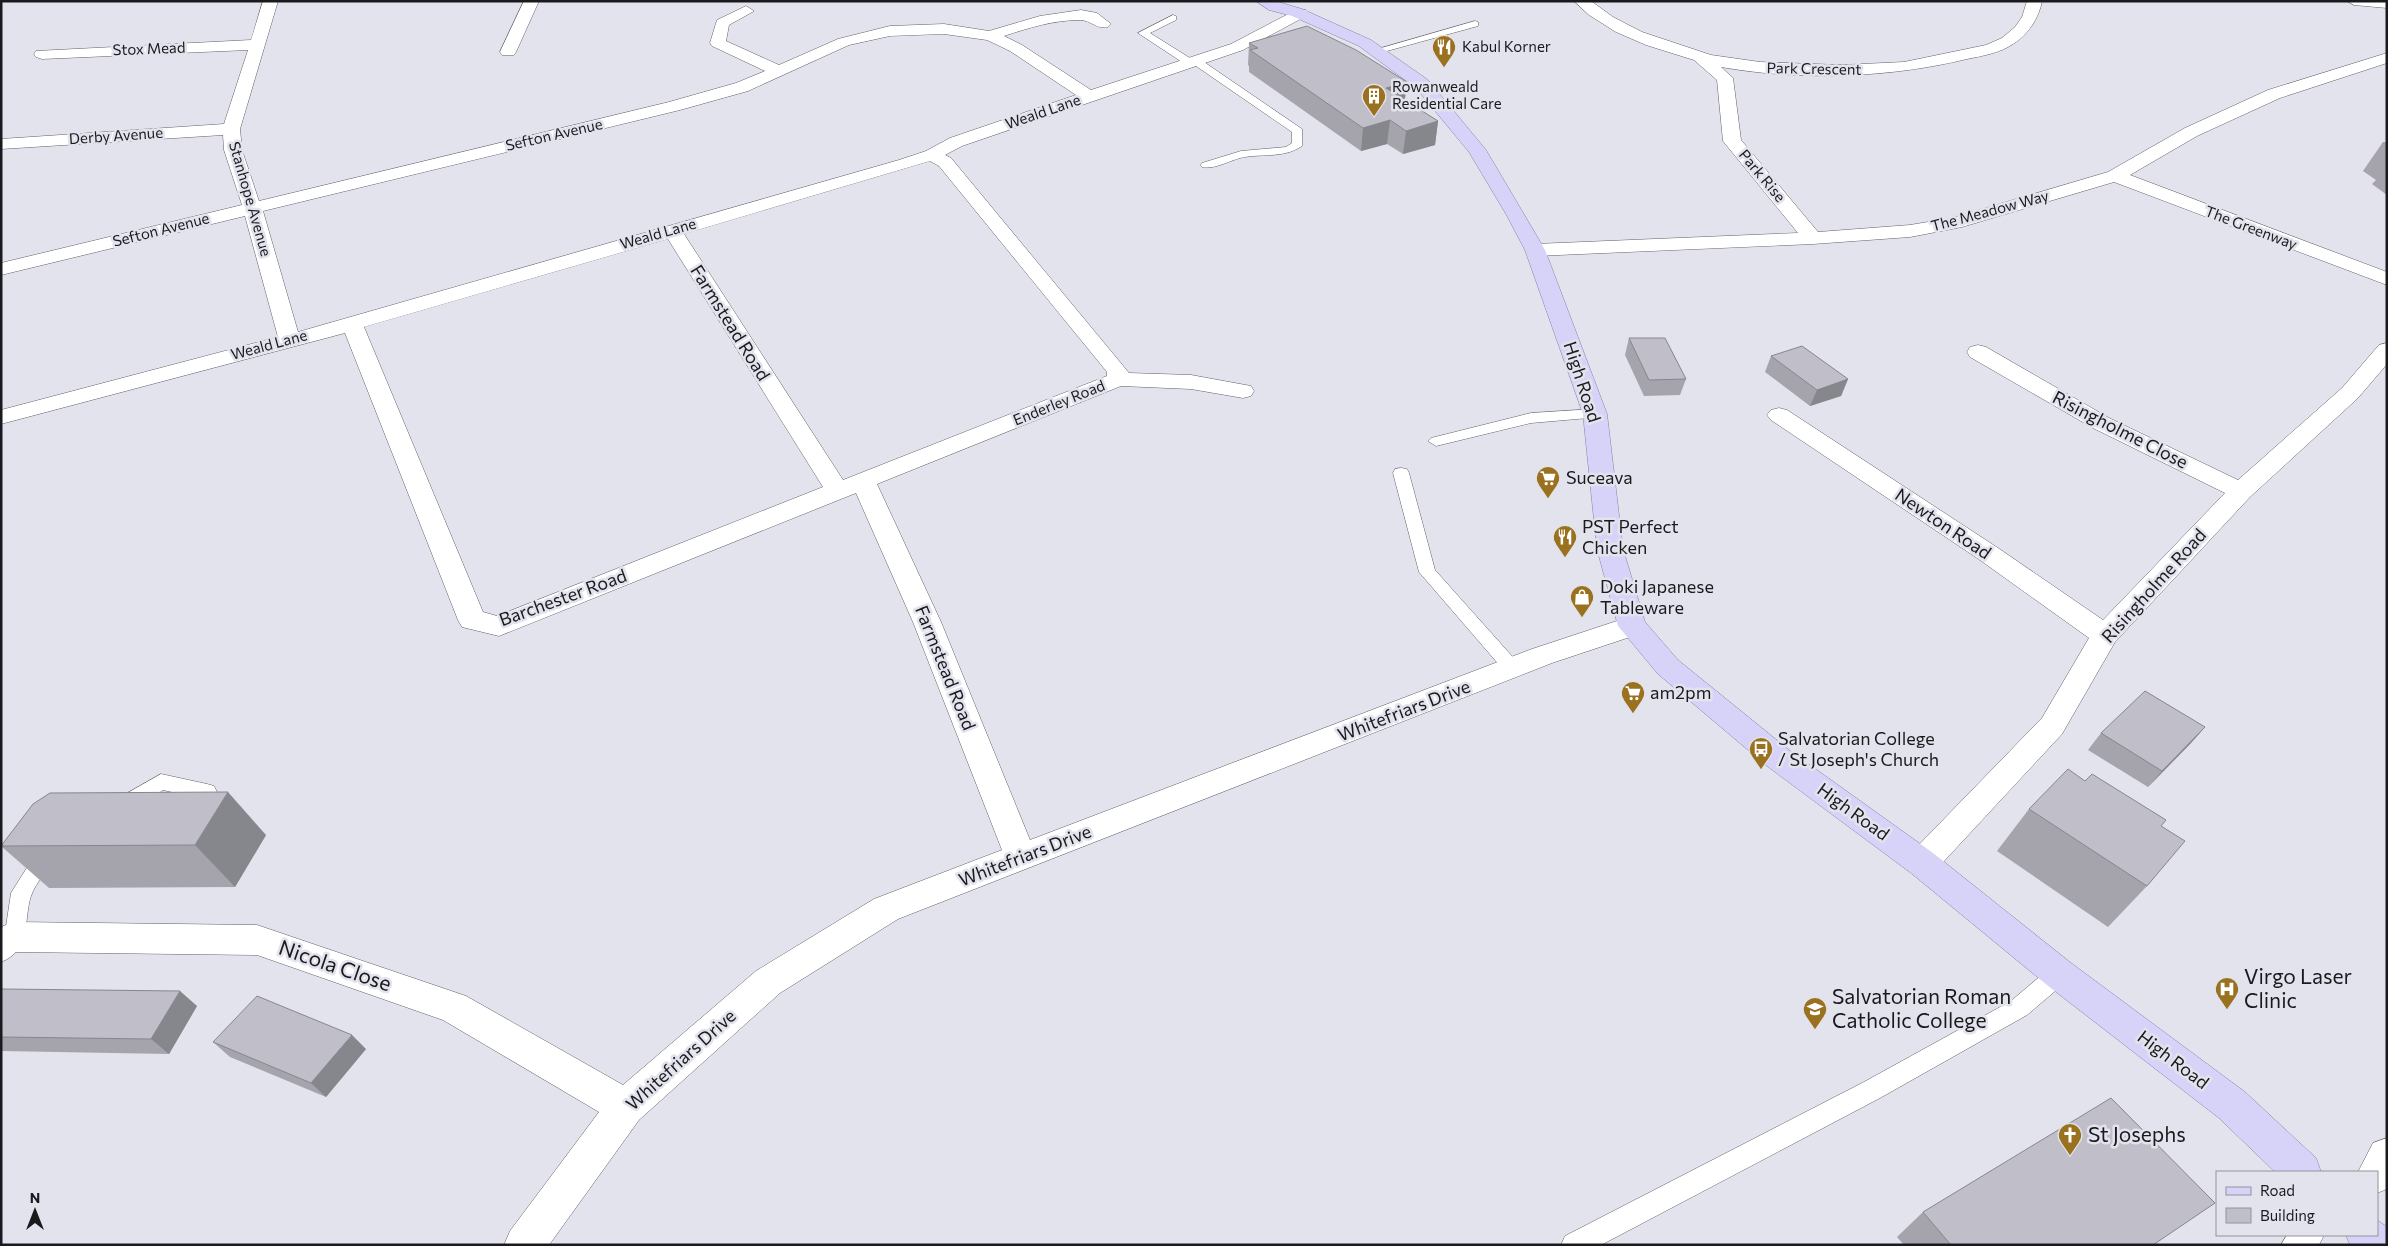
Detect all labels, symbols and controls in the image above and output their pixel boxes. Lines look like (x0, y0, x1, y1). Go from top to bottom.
restaurant icon: Kabul Korner (1431, 34, 1457, 68)
place label: Kabul Korner (1462, 37, 1551, 55)
street label: Stox Mead (112, 38, 186, 58)
street label: Park Crescent (1766, 58, 1862, 78)
place label: Rowanweald Residential Care (1392, 77, 1502, 112)
building icon: Rowanweald Residential Care (1361, 83, 1387, 117)
street label: Weald Lane (1003, 90, 1083, 132)
street label: Sefton Avenue (504, 114, 604, 154)
street label: Derby Avenue (68, 123, 164, 147)
street label: Stanhope Avenue (226, 139, 276, 258)
street label: Park Rise (1736, 145, 1790, 205)
street label: The Meadow Way (1929, 186, 2051, 234)
street label: The Greenway (2203, 201, 2300, 253)
street label: Sefton Avenue (111, 208, 211, 250)
street label: Weald Lane (618, 214, 698, 252)
street label: Farmstead Road (686, 260, 775, 384)
street label: Weald Lane (229, 325, 309, 363)
street label: High Road (1560, 339, 1606, 425)
street label: Enderley Road (1010, 376, 1107, 429)
street label: Risingholme Close (2049, 385, 2192, 473)
supermarket icon: Suceava (1535, 465, 1561, 499)
place label: Suceava (1566, 466, 1633, 488)
street label: Newton Road (1891, 483, 1996, 563)
place label: PST Perfect Chicken (1582, 515, 1679, 558)
restaurant icon: PST Perfect Chicken (1552, 524, 1578, 558)
street label: Risingholme Road (2096, 524, 2210, 647)
street label: Barchester Road (496, 564, 629, 630)
place label: Doki Japanese Tableware (1600, 575, 1714, 618)
shop icon: Doki Japanese Tableware (1569, 584, 1595, 618)
street label: Farmstead Road (911, 602, 981, 733)
street label: Whitefriars Drive (1334, 675, 1473, 745)
supermarket icon: am2pm (1620, 680, 1646, 714)
place label: am2pm (1650, 681, 1711, 703)
place label: Salvatorian College / St Joseph's Church (1778, 727, 1939, 770)
bus stop icon: Salvatorian College / St Joseph's Church (1748, 736, 1774, 770)
street label: High Road (1813, 778, 1894, 845)
street label: Whitefriars Drive (955, 820, 1094, 890)
street label: Nicola Close (276, 934, 395, 995)
place label: Virgo Laser Clinic (2244, 963, 2352, 1012)
hospital icon: Virgo Laser Clinic (2214, 976, 2240, 1010)
place label: Salvatorian Roman Catholic College (1832, 983, 2011, 1032)
school or university icon: Salvatorian Roman Catholic College (1802, 996, 1828, 1030)
street label: Whitefriars Drive (621, 1004, 740, 1114)
street label: High Road (2134, 1025, 2214, 1093)
place label: St Josephs (2088, 1121, 2186, 1146)
church icon: St Josephs (2057, 1122, 2083, 1156)
legend (2216, 1171, 2378, 1236)
text: Road (2260, 1181, 2295, 1199)
north arrow (10, 1186, 60, 1236)
text: N (30, 1189, 40, 1206)
text: Building (2260, 1206, 2315, 1224)

